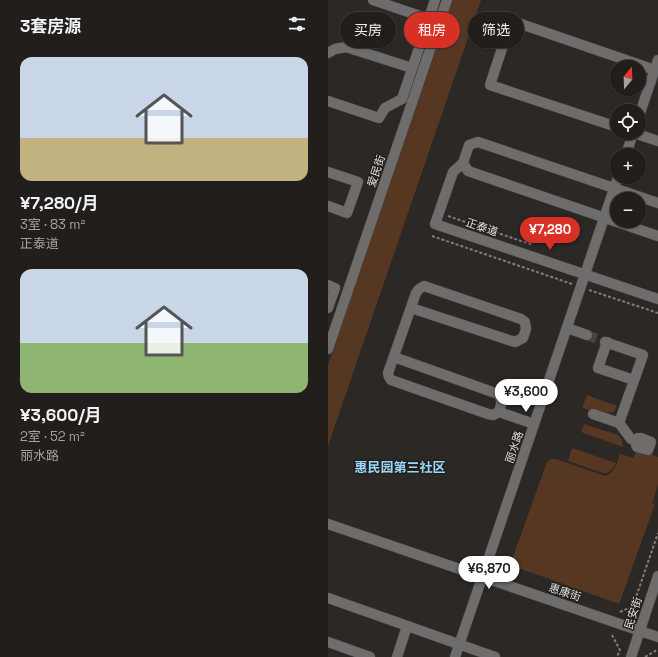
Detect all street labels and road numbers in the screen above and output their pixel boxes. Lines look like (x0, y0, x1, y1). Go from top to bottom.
street label: 爱民街 (364, 153, 388, 189)
street label: 正泰道 (464, 215, 500, 239)
street label: 丽水路 (502, 429, 526, 465)
street label: 惠康街 (547, 580, 583, 604)
street label: 民安街 (621, 595, 645, 631)

